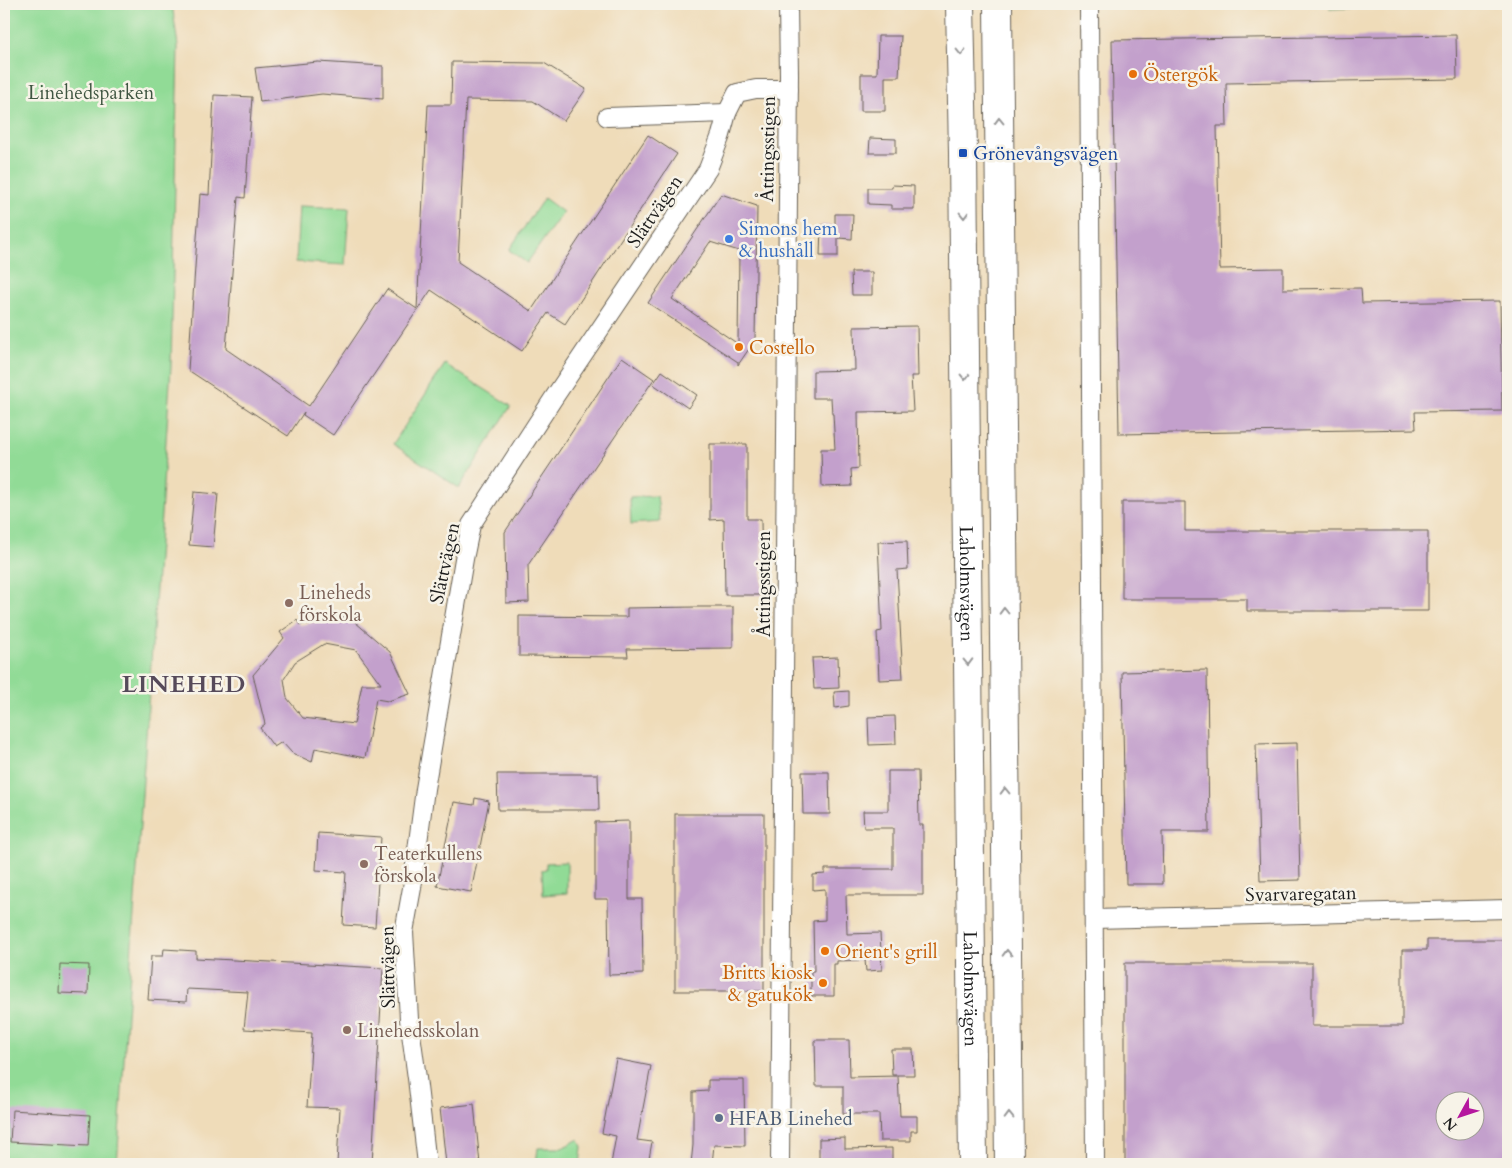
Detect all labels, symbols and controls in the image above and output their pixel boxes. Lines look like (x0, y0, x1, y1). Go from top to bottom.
one-way arrow (956, 49, 966, 57)
place label: Östergök (1143, 62, 1219, 88)
marker: Östergök (1127, 68, 1139, 80)
park label: Linehedsparken (28, 80, 155, 106)
street label: Åttingsstigen (754, 95, 782, 202)
one-way arrow (994, 117, 1004, 124)
place label: Grönevångsvägen (973, 141, 1119, 167)
marker: Grönevångsvägen (957, 147, 969, 159)
street label: Slättvägen (621, 170, 689, 253)
one-way arrow (959, 212, 969, 219)
place label: Simons hem & hushåll (739, 216, 839, 264)
marker: Simons hem & hushåll (723, 233, 735, 245)
place label: Costello (749, 335, 815, 361)
marker: Costello (733, 341, 745, 353)
one-way arrow (960, 374, 970, 382)
street label: Slättvägen (424, 520, 466, 606)
street label: Laholmsvägen (953, 526, 980, 642)
street label: Åttingsstigen (751, 531, 777, 637)
place label: Lineheds förskola (299, 580, 371, 628)
marker: Lineheds förskola (283, 597, 295, 609)
one-way arrow (999, 606, 1009, 614)
one-way arrow (963, 659, 973, 667)
district label: LINEHED (122, 668, 246, 701)
one-way arrow (1000, 786, 1011, 794)
place label: Teaterkullens förskola (374, 841, 482, 889)
marker: Teaterkullens förskola (358, 858, 370, 870)
street label: Svarvaregatan (1245, 880, 1357, 908)
street label: Slättvägen (374, 925, 402, 1009)
street label: Laholmsvägen (957, 931, 984, 1047)
place label: Orient's grill (835, 939, 938, 965)
marker: Orient's grill (819, 945, 831, 957)
one-way arrow (1002, 949, 1012, 956)
place label: Britts kiosk & gatukök (722, 960, 814, 1008)
marker: Britts kiosk & gatukök (817, 977, 829, 989)
place label: Linehedsskolan (357, 1018, 480, 1044)
marker: Linehedsskolan (341, 1024, 353, 1036)
north arrow (1434, 1090, 1484, 1140)
place label: HFAB Linehed (729, 1106, 853, 1132)
one-way arrow (1003, 1111, 1014, 1119)
marker: HFAB Linehed (713, 1112, 725, 1124)
text: N (1439, 1113, 1462, 1135)

